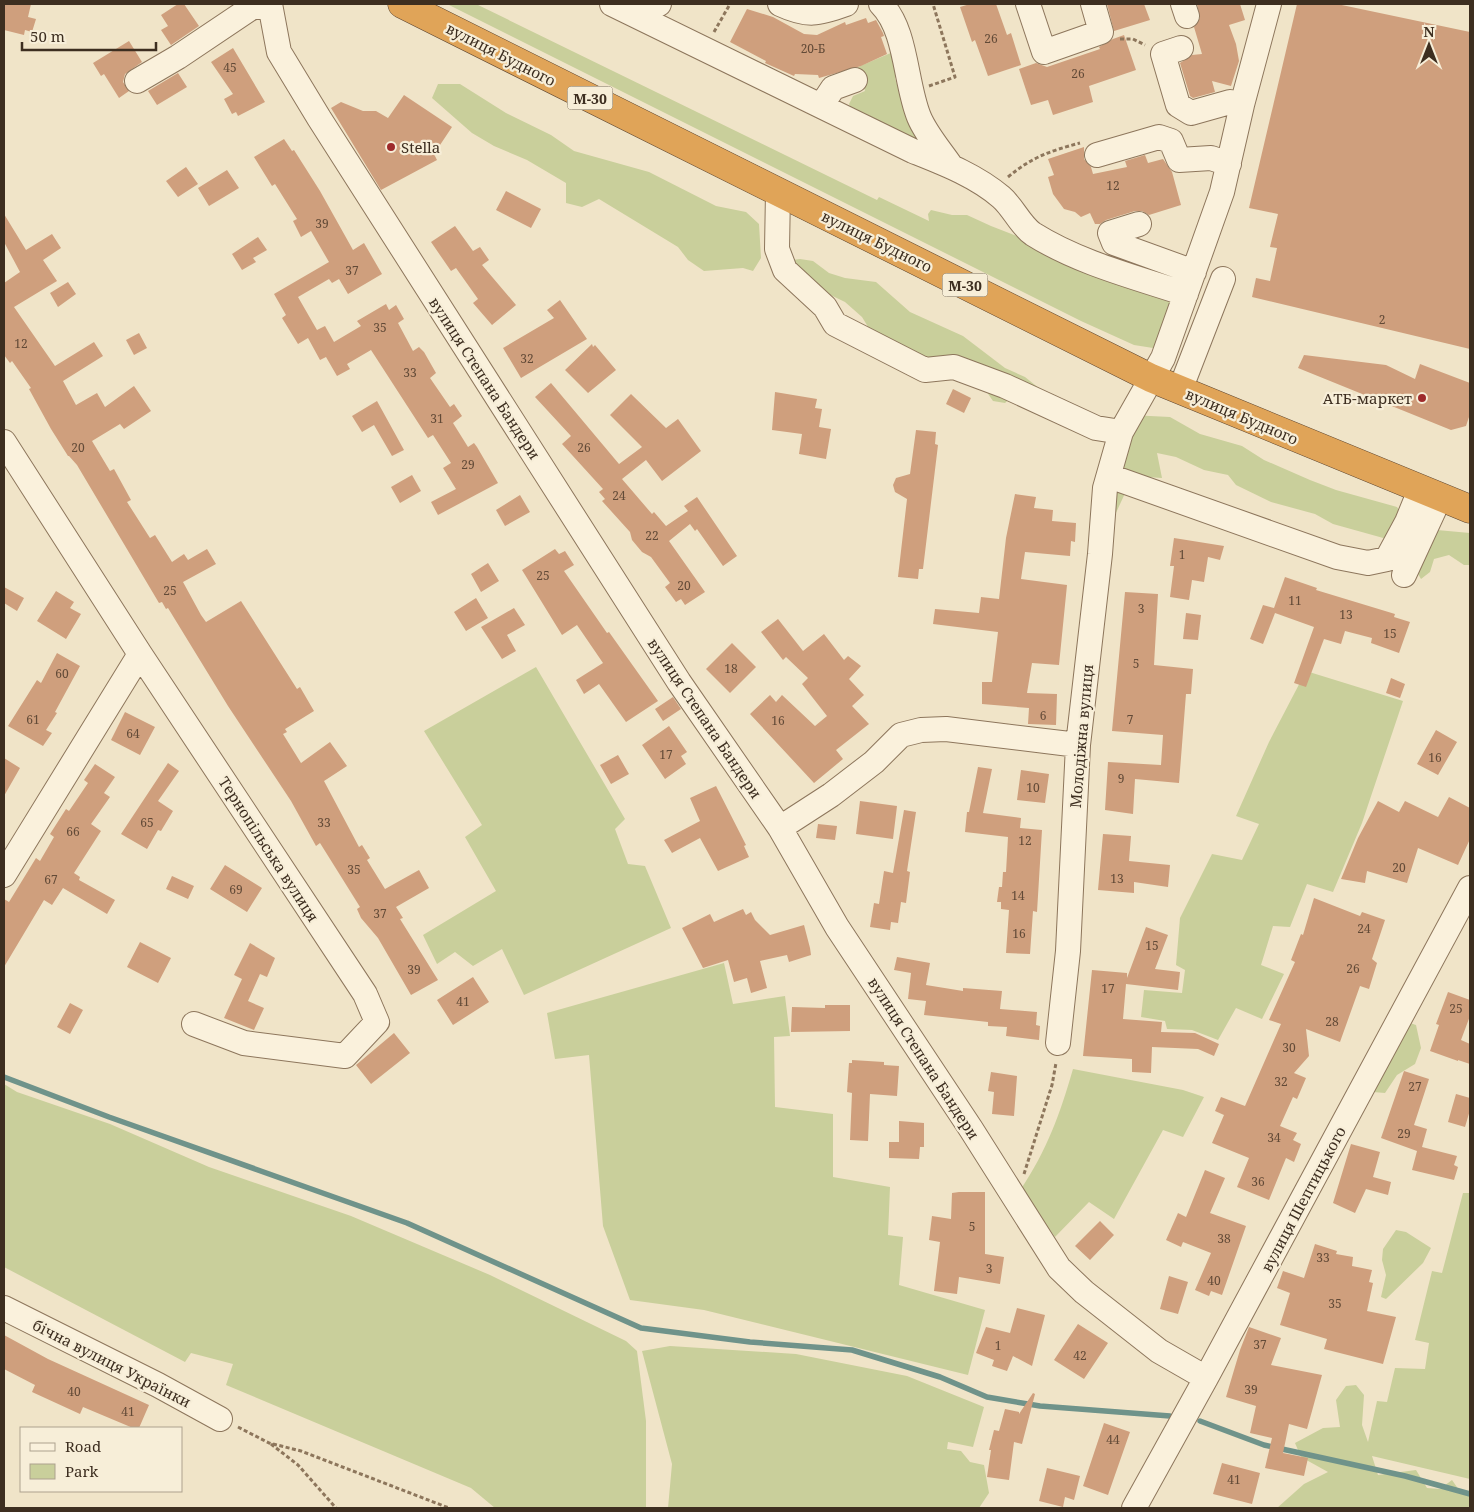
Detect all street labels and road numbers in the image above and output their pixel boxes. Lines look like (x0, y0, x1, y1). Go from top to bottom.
street label: вулиця Будного (443, 18, 559, 90)
road number: М-30 (568, 86, 612, 110)
street label: вулиця Будного (819, 206, 935, 276)
road number: М-30 (942, 274, 988, 296)
street label: вулиця Степана Бандери (425, 293, 545, 463)
street label: вулиця Будного (1183, 383, 1301, 449)
street label: вулиця Степана Бандери (644, 634, 766, 802)
street label: Молодіжна вулиця (1065, 663, 1097, 809)
street label: Тернопільська вулиця (215, 773, 323, 925)
street label: вулиця Степана Бандери (864, 973, 984, 1143)
street label: вулиця Шептицького (1256, 1123, 1350, 1275)
street label: бічна вулиця Українки (29, 1314, 195, 1412)

